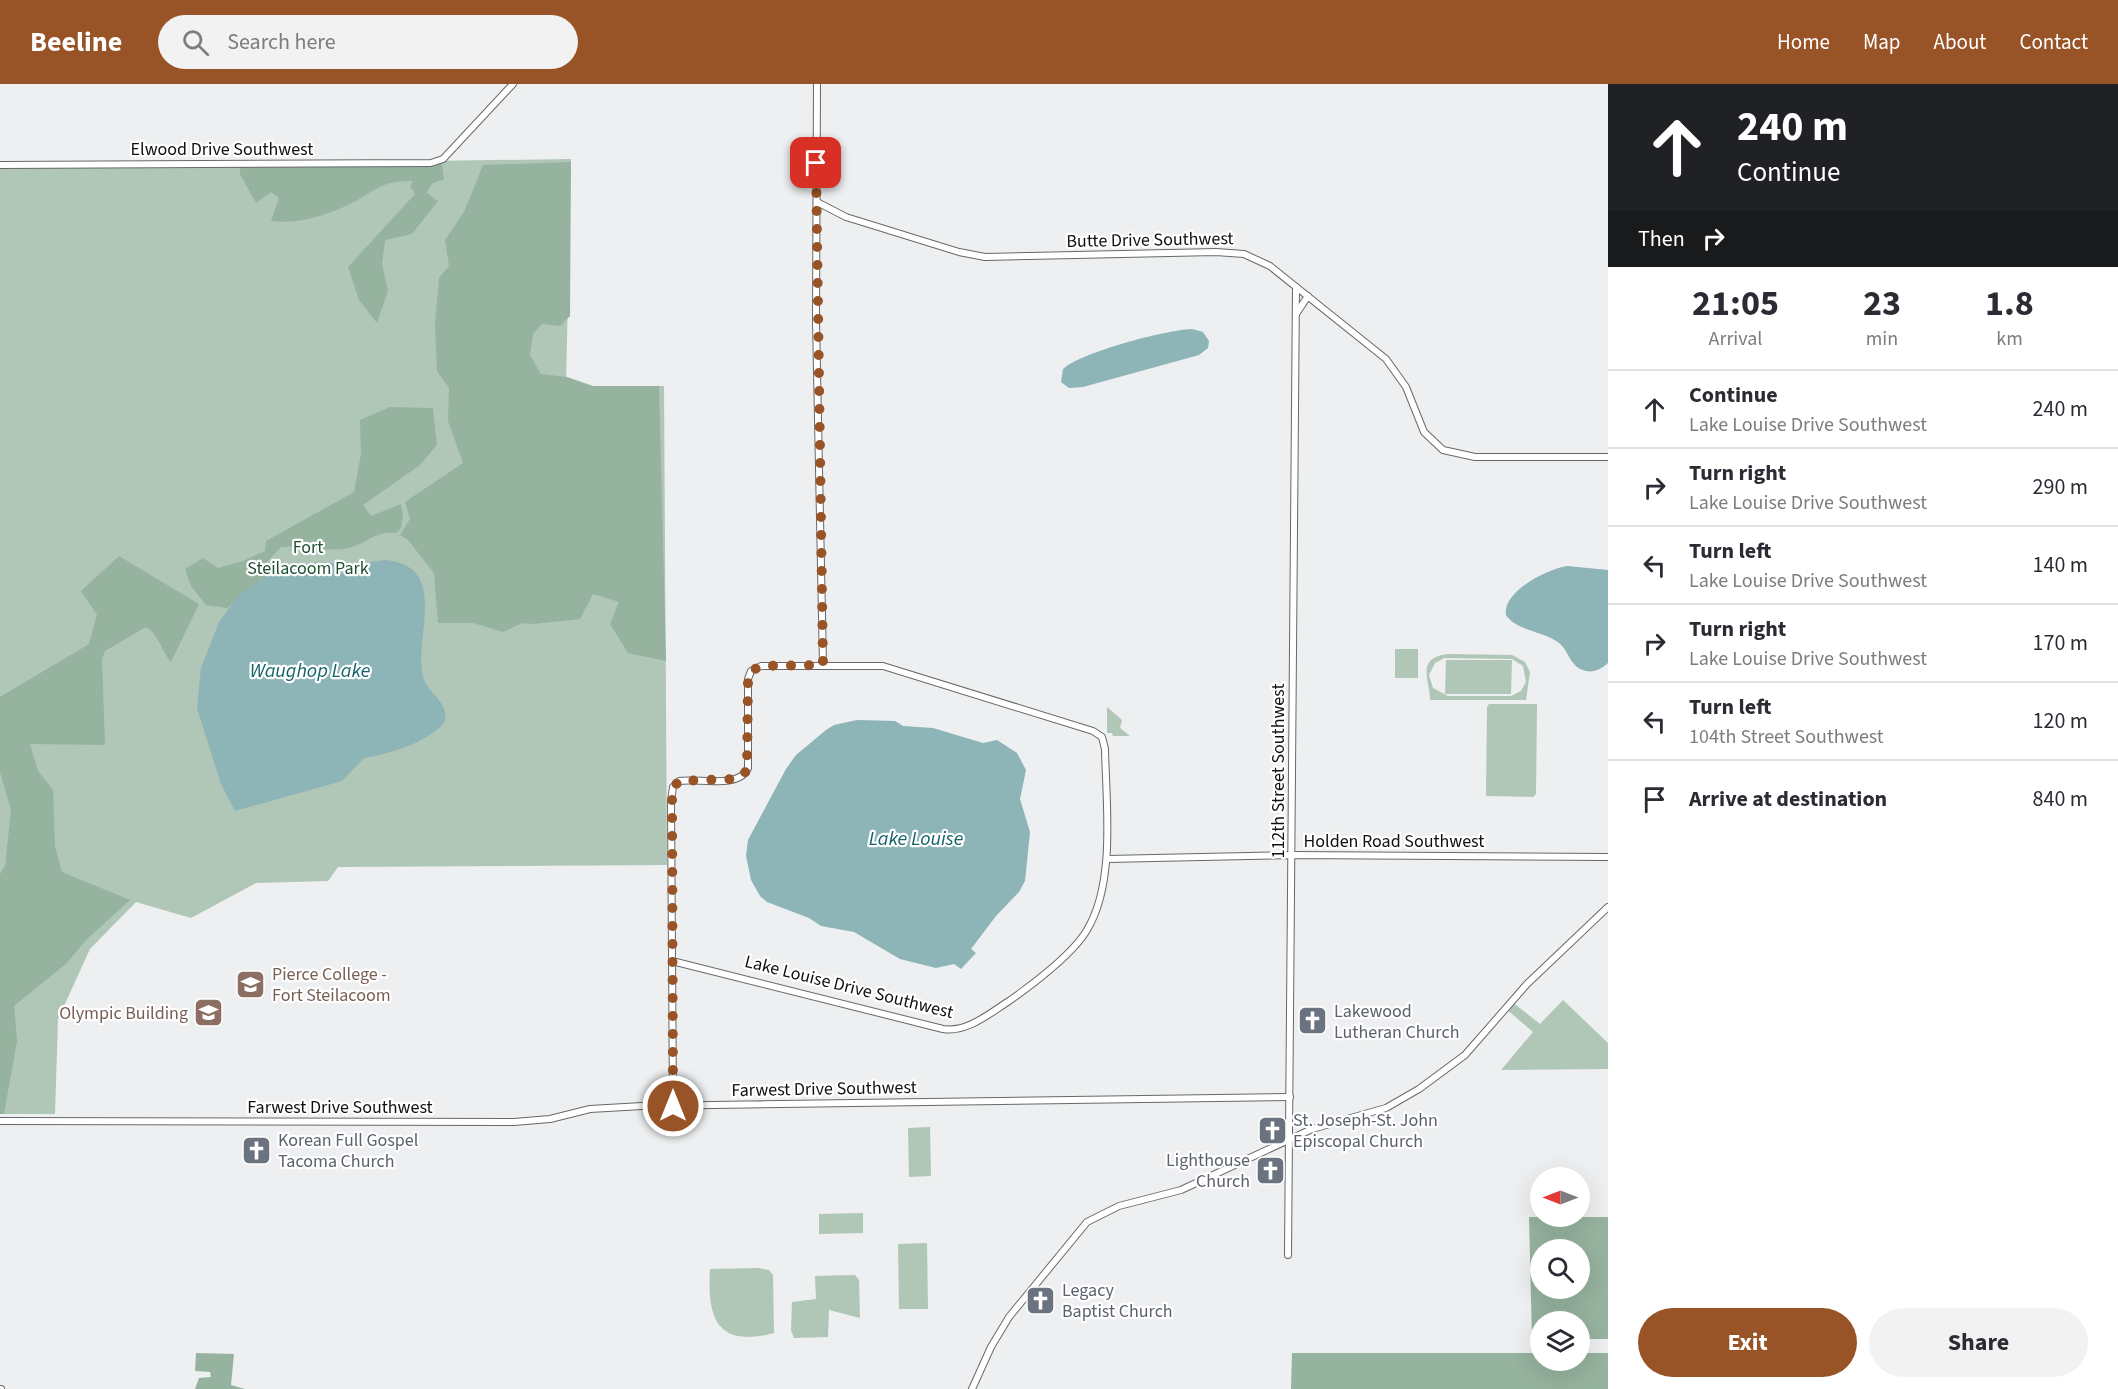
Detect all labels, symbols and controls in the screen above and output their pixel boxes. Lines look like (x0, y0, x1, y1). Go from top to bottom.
search box (158, 15, 578, 69)
text: Beeline (30, 22, 122, 62)
icon: search (179, 26, 212, 59)
text: Search here (227, 26, 336, 58)
text: Home (1777, 27, 1830, 57)
text: Map (1863, 27, 1901, 57)
text: About (1934, 27, 1986, 57)
text: Contact (2019, 27, 2088, 57)
text: 240 m (1737, 97, 1848, 157)
icon: ahead (1638, 108, 1716, 186)
street label: Elwood Drive Southwest (131, 137, 313, 162)
pin (790, 137, 841, 188)
icon: arrive (799, 146, 832, 179)
text: Continue (1737, 153, 1840, 192)
icon: right (1697, 222, 1730, 255)
text: Then (1638, 223, 1685, 255)
street label: Butte Drive Southwest (1066, 226, 1234, 254)
text: 21:05 (1692, 278, 1779, 329)
text: 23 (1863, 278, 1901, 329)
text: 1.8 (1985, 278, 2034, 329)
text: Arrival (1709, 325, 1762, 353)
text: min (1866, 325, 1898, 353)
text: km (1996, 325, 2023, 353)
text: Continue (1689, 379, 1778, 411)
icon: ahead (1638, 393, 1671, 426)
text: 240 m (2033, 393, 2088, 425)
text: Lake Louise Drive Southwest (1689, 411, 1927, 439)
text: Turn right (1689, 457, 1786, 489)
icon: right (1638, 471, 1671, 504)
text: 290 m (2033, 471, 2088, 503)
text: Lake Louise Drive Southwest (1689, 489, 1927, 517)
park label: Fort Steilacoom Park (247, 535, 369, 581)
text: Turn left (1689, 535, 1771, 567)
icon: left (1638, 549, 1671, 582)
text: 140 m (2033, 549, 2088, 581)
text: Lake Louise Drive Southwest (1689, 567, 1927, 595)
text: Turn right (1689, 613, 1786, 645)
icon: right (1638, 627, 1671, 660)
text: 170 m (2033, 627, 2088, 659)
text: Lake Louise Drive Southwest (1689, 645, 1927, 673)
water label: Waughop Lake (250, 657, 370, 685)
street label: 112th Street Southwest (1266, 683, 1291, 859)
text: Turn left (1689, 691, 1771, 723)
icon: left (1638, 705, 1671, 738)
text: 120 m (2033, 705, 2088, 737)
text: 104th Street Southwest (1689, 723, 1884, 751)
icon: arrive (1638, 783, 1671, 816)
text: Arrive at destination (1689, 783, 1887, 815)
text: 840 m (2033, 783, 2088, 815)
water label: Lake Louise (869, 825, 963, 853)
street label: Holden Road Southwest (1304, 829, 1484, 854)
street label: Lake Louise Drive Southwest (742, 949, 956, 1025)
place label: Pierce College - Fort Steilacoom (272, 962, 391, 1008)
school or university icon: Pierce College - Fort Steilacoom (235, 968, 267, 1000)
school or university icon: Olympic Building (193, 997, 225, 1029)
place label: Lakewood Lutheran Church (1334, 999, 1459, 1045)
place label: Olympic Building (59, 1001, 188, 1026)
church icon: Lakewood Lutheran Church (1297, 1005, 1329, 1037)
position arrow (641, 1074, 705, 1138)
street label: Farwest Drive Southwest (731, 1075, 917, 1103)
street label: Farwest Drive Southwest (247, 1095, 433, 1120)
place label: St. Joseph-St. John Episcopal Church (1293, 1108, 1438, 1154)
church icon: St. Joseph-St. John Episcopal Church (1256, 1114, 1288, 1146)
place label: Korean Full Gospel Tacoma Church (278, 1128, 418, 1174)
church icon: Korean Full Gospel Tacoma Church (241, 1134, 273, 1166)
place label: Lighthouse Church (1166, 1148, 1250, 1194)
church icon: Lighthouse Church (1255, 1154, 1287, 1186)
north arrow (1530, 1167, 1590, 1227)
map controls (1530, 1167, 1590, 1371)
button: search (1530, 1239, 1590, 1299)
place label: Legacy Baptist Church (1062, 1278, 1173, 1324)
church icon: Legacy Baptist Church (1025, 1284, 1057, 1316)
button: Exit (1638, 1308, 1857, 1377)
button: Share (1869, 1308, 2088, 1377)
button: layers (1530, 1311, 1590, 1371)

